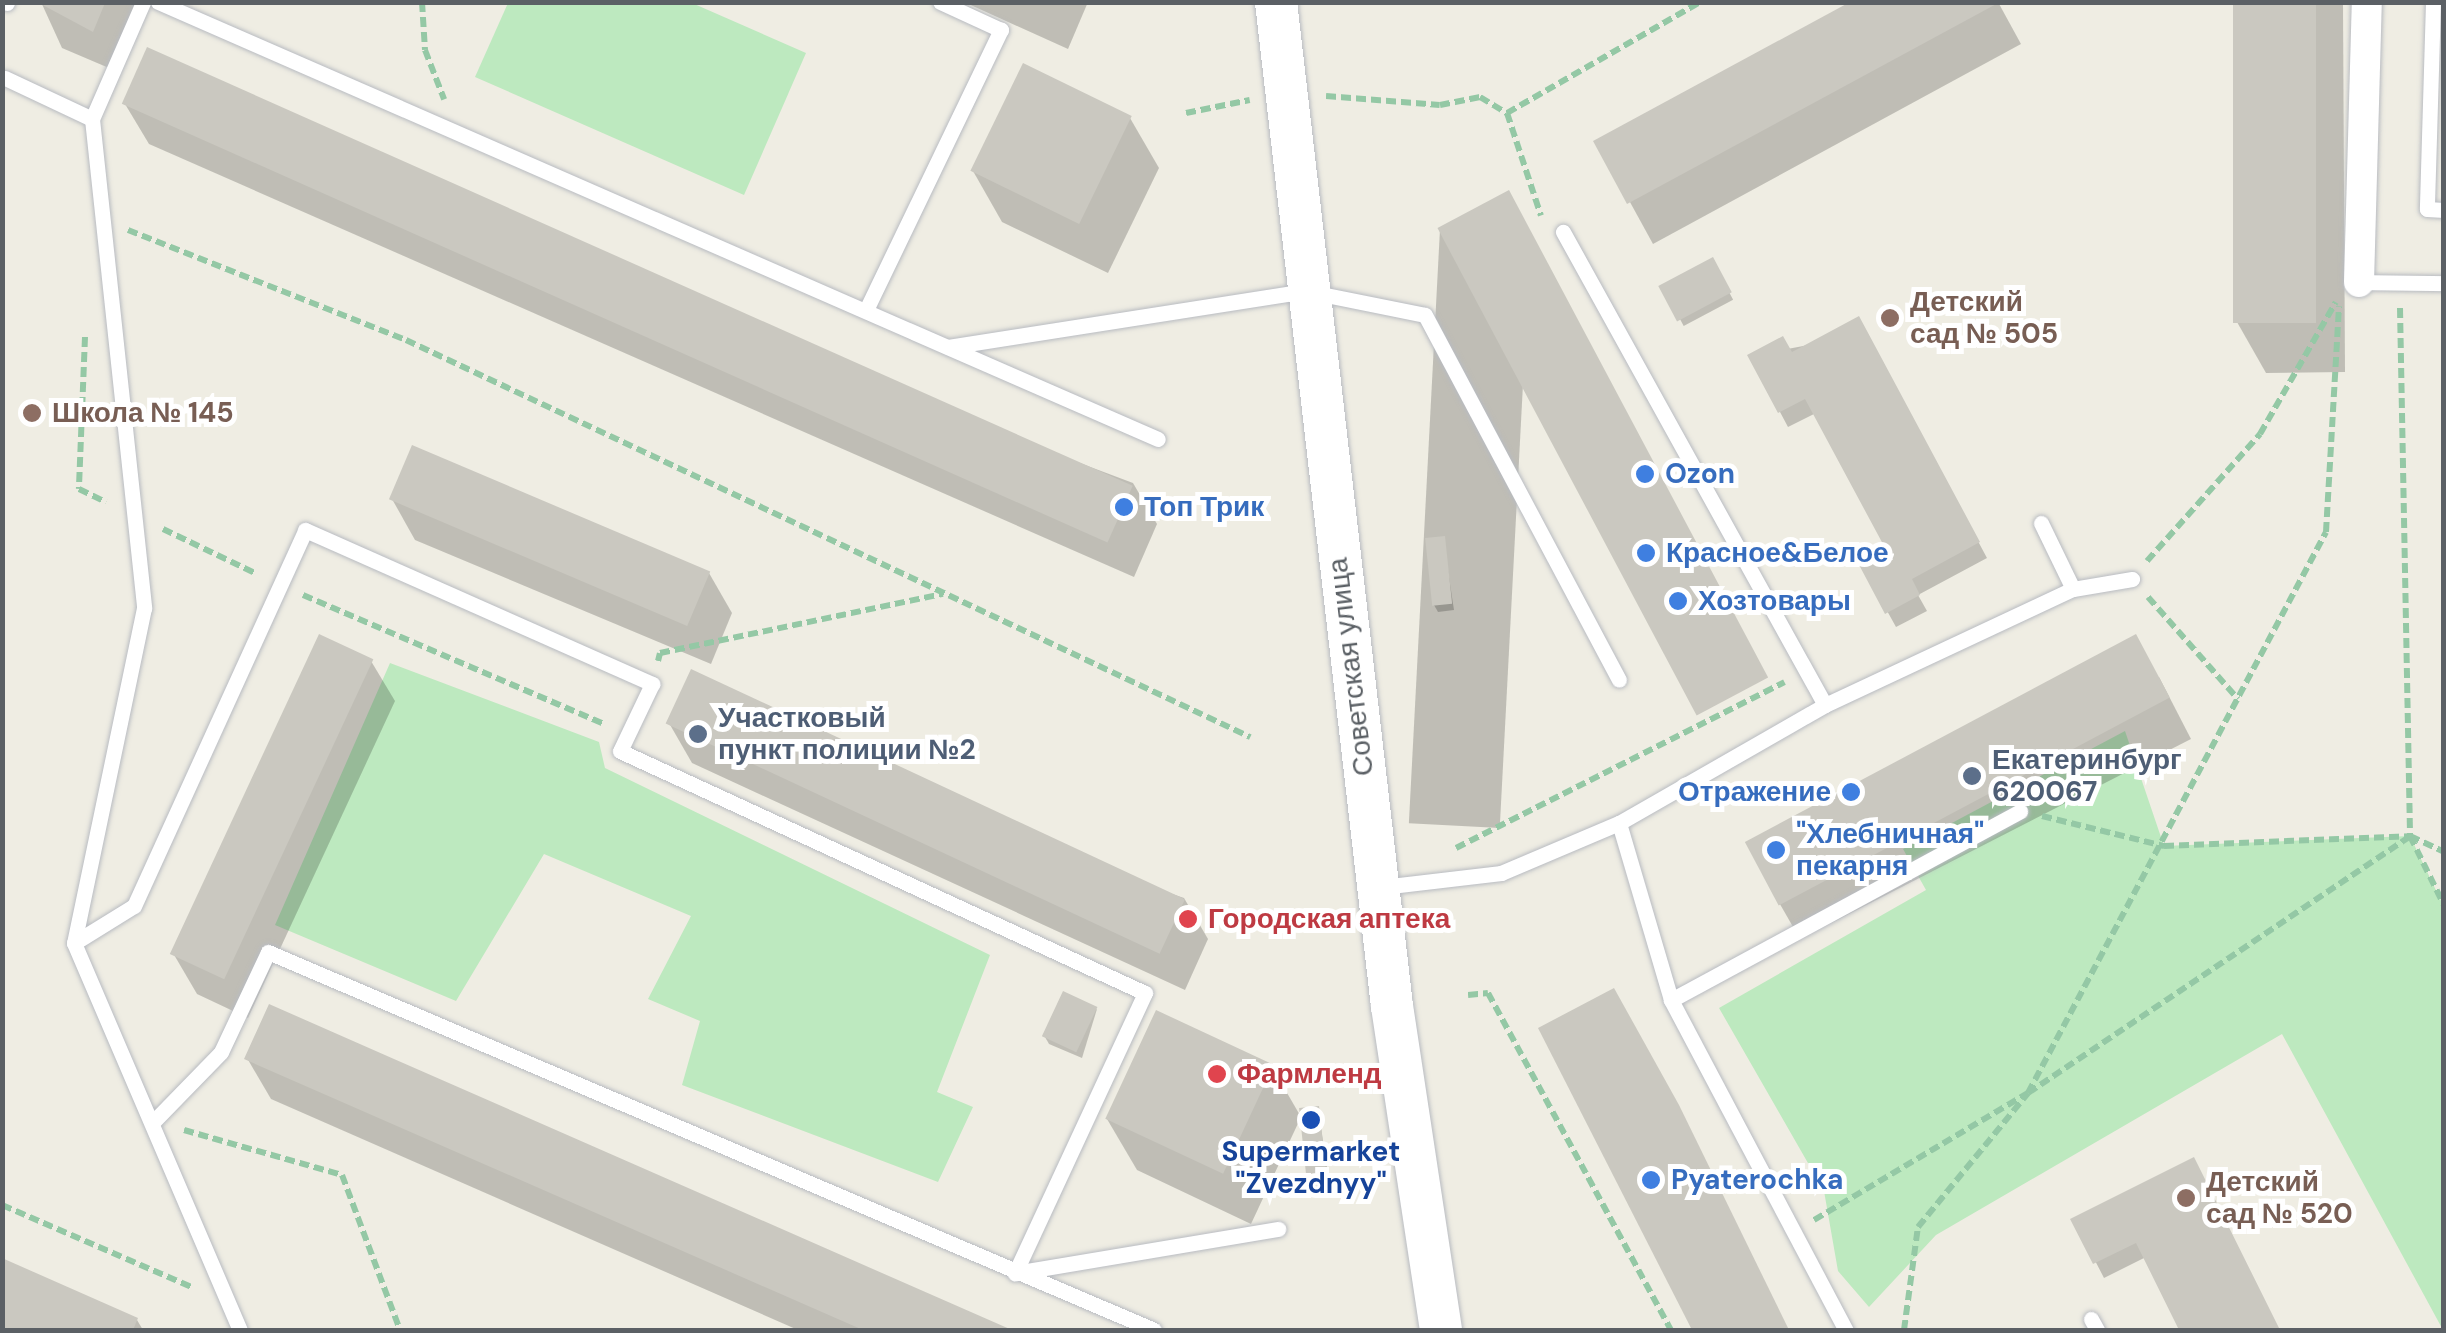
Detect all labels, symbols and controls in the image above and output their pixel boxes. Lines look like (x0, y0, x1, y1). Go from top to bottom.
place label: Детский сад № 505 (1910, 285, 2058, 351)
marker: Детский сад № 505 (1879, 307, 1901, 329)
place label: Школа № 145 (52, 396, 234, 430)
marker: Школа № 145 (21, 402, 43, 424)
place label: Ozon (1665, 457, 1735, 491)
marker: Ozon (1634, 463, 1656, 485)
place label: Топ Трик (1144, 490, 1264, 524)
marker: Топ Трик (1113, 496, 1135, 518)
place label: Красное&Белое (1666, 536, 1889, 570)
marker: Красное&Белое (1635, 542, 1657, 564)
street label: Советская улица (1321, 556, 1381, 778)
place label: Хозтовары (1698, 584, 1851, 618)
marker: Хозтовары (1667, 590, 1689, 612)
place label: Участковый пункт полиции №2 (718, 701, 976, 767)
marker: Участковый пункт полиции №2 (687, 723, 709, 745)
place label: Екатеринбург 620067 (1992, 743, 2182, 809)
marker: Екатеринбург 620067 (1961, 765, 1983, 787)
place label: Отражение (1678, 775, 1831, 809)
marker: Отражение (1840, 781, 1862, 803)
place label: "Хлебничная" пекарня (1796, 817, 1984, 883)
marker: "Хлебничная" пекарня (1765, 839, 1787, 861)
place label: Городская аптека (1208, 902, 1450, 936)
marker: Городская аптека (1177, 908, 1199, 930)
place label: Фармленд (1237, 1057, 1382, 1091)
marker: Фармленд (1206, 1063, 1228, 1085)
marker: Supermarket "Zvezdnyy" (1300, 1109, 1322, 1131)
place label: Supermarket "Zvezdnyy" (1222, 1135, 1400, 1201)
place label: Pyaterochka (1671, 1163, 1843, 1197)
place label: Детский сад № 520 (2206, 1165, 2353, 1231)
marker: Pyaterochka (1640, 1169, 1662, 1191)
marker: Детский сад № 520 (2175, 1187, 2197, 1209)

